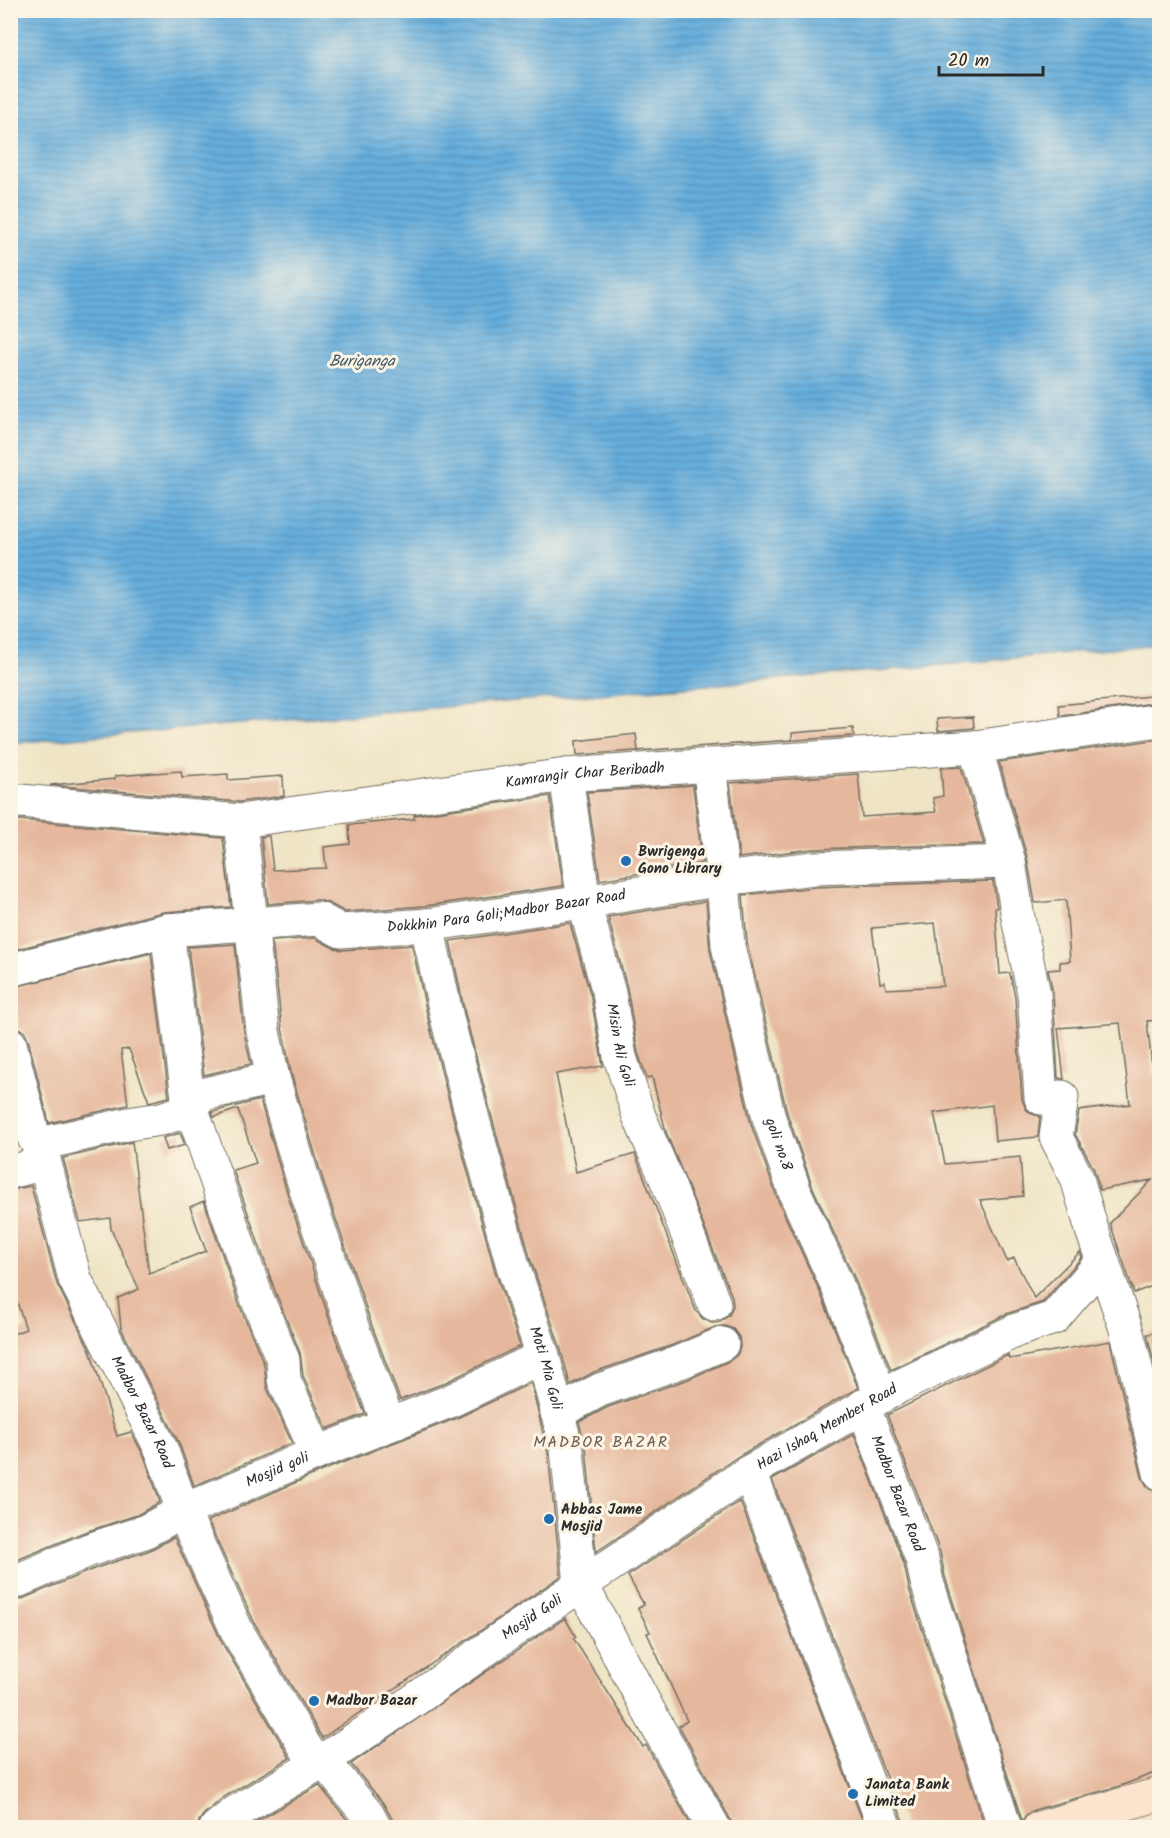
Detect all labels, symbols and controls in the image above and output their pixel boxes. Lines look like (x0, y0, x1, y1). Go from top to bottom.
scale bar (939, 39, 1042, 77)
text: 20 m (948, 47, 989, 76)
water label: Buriganga (329, 349, 396, 374)
street label: Kamrangir Char Beribadh (504, 756, 665, 795)
place label: Bwrigenga Gono Library (638, 840, 722, 881)
marker: Bwrigenga Gono Library (619, 854, 633, 868)
street label: Dokkhin Para Goli;Madbor Bazar Road (386, 883, 628, 940)
street label: Misin Ali Goli (599, 1002, 641, 1091)
street label: goli no.8 (758, 1114, 799, 1175)
street label: Moti Mia Goli (522, 1323, 569, 1414)
street label: Madbor Bazar Road (104, 1352, 179, 1472)
street label: Hazi Ishaq Member Road (752, 1378, 903, 1477)
district label: MADBOR BAZAR (533, 1430, 669, 1455)
street label: Madbor Bazar Road (863, 1432, 930, 1556)
street label: Mosjid goli (242, 1445, 314, 1495)
place label: Abbas Jame Mosjid (561, 1498, 643, 1539)
marker: Abbas Jame Mosjid (542, 1512, 556, 1526)
street label: Mosjid Goli (497, 1588, 569, 1647)
place label: Madbor Bazar (326, 1689, 417, 1713)
marker: Madbor Bazar (307, 1694, 321, 1708)
place label: Janata Bank Limited (865, 1773, 949, 1814)
marker: Janata Bank Limited (846, 1787, 860, 1801)

